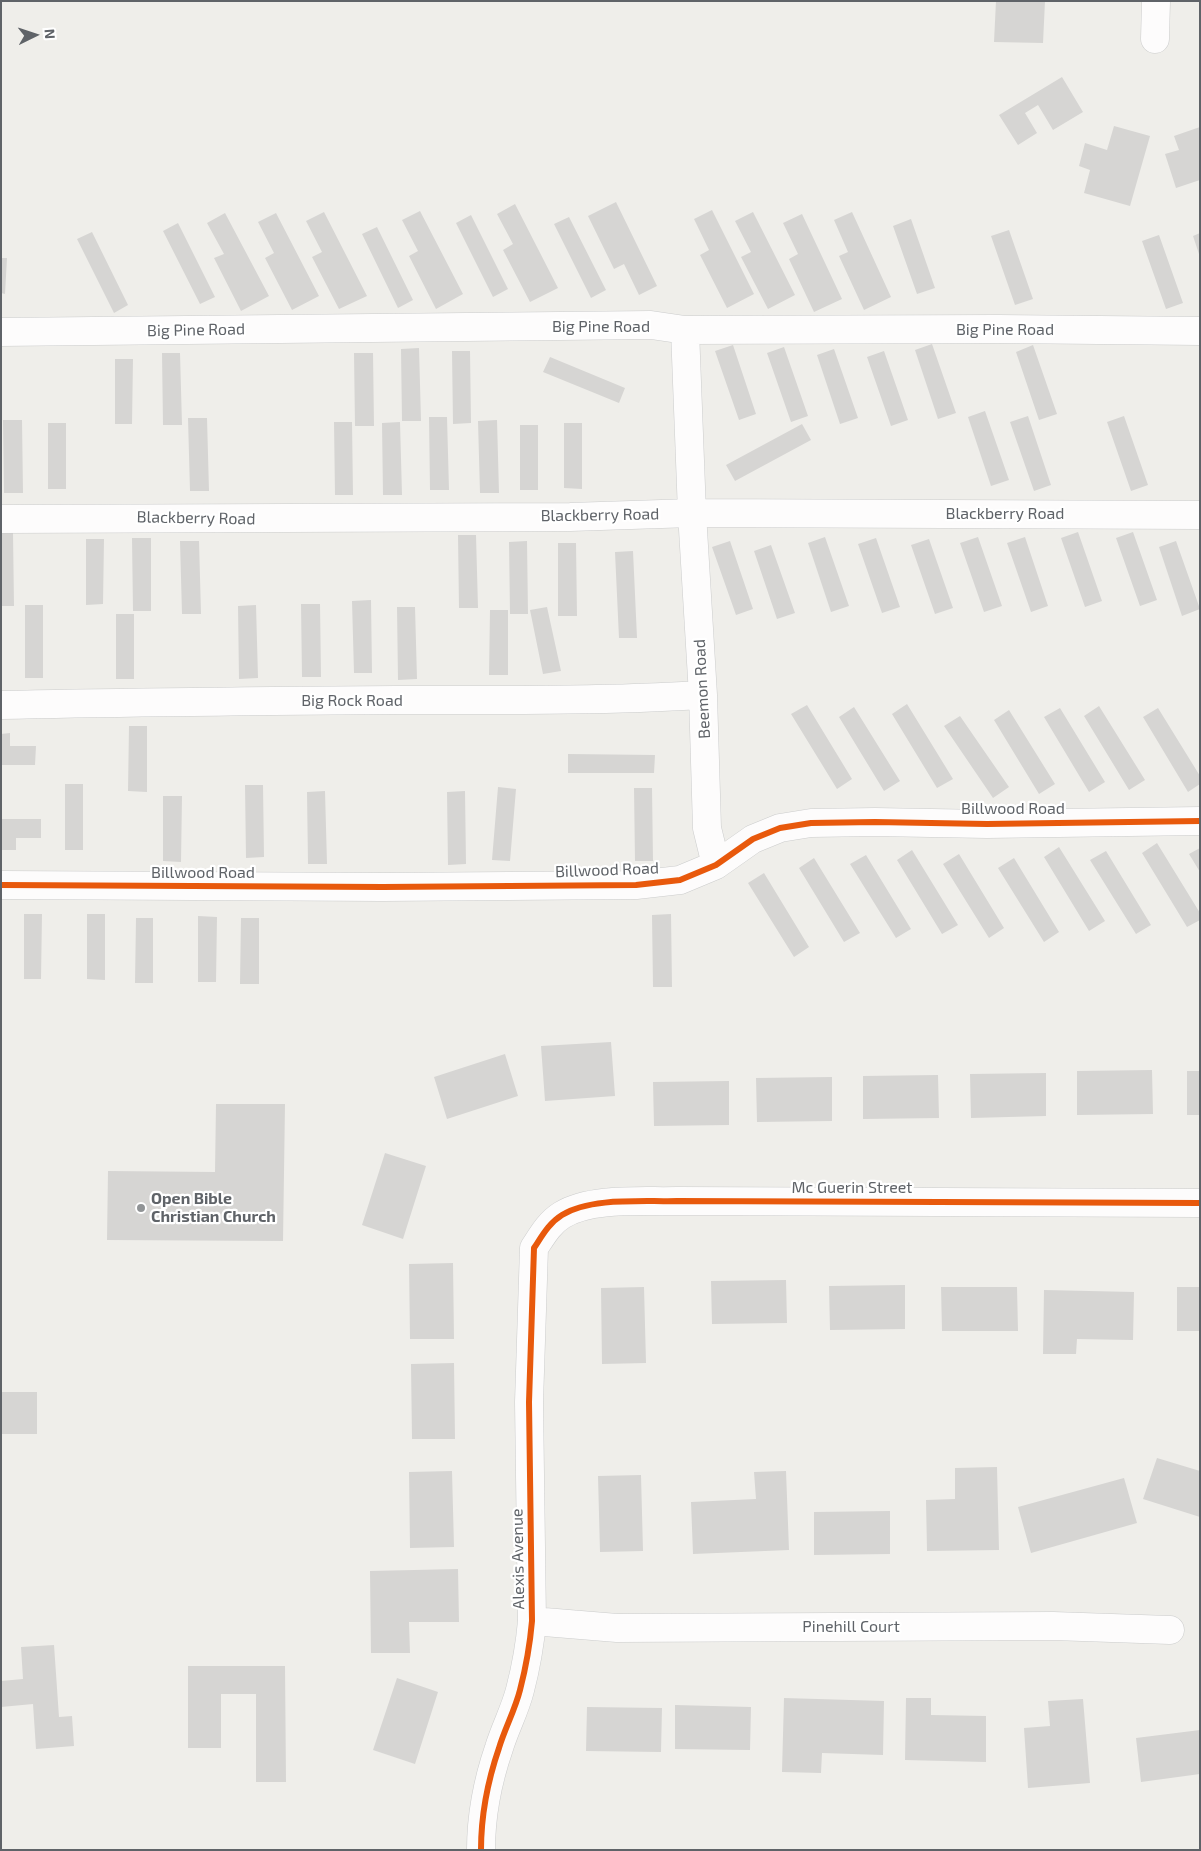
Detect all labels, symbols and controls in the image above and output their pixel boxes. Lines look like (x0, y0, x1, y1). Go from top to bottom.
north arrow (10, 10, 60, 60)
text: N (42, 28, 59, 40)
street label: Big Pine Road (552, 317, 650, 337)
street label: Big Pine Road (147, 320, 245, 340)
street label: Big Pine Road (956, 320, 1054, 340)
street label: Blackberry Road (540, 504, 660, 526)
street label: Blackberry Road (946, 504, 1064, 524)
street label: Blackberry Road (136, 507, 256, 529)
street label: Beemon Road (690, 639, 714, 739)
street label: Big Rock Road (301, 691, 403, 711)
street label: Billwood Road (961, 799, 1065, 819)
street label: Billwood Road (555, 859, 659, 881)
street label: Billwood Road (151, 863, 255, 883)
street label: Mc Guerin Street (792, 1178, 912, 1198)
place label: Open Bible Christian Church (151, 1189, 276, 1227)
marker: Open Bible Christian Church (135, 1202, 147, 1214)
street label: Alexis Avenue (508, 1508, 528, 1610)
street label: Pinehill Court (802, 1617, 900, 1637)

